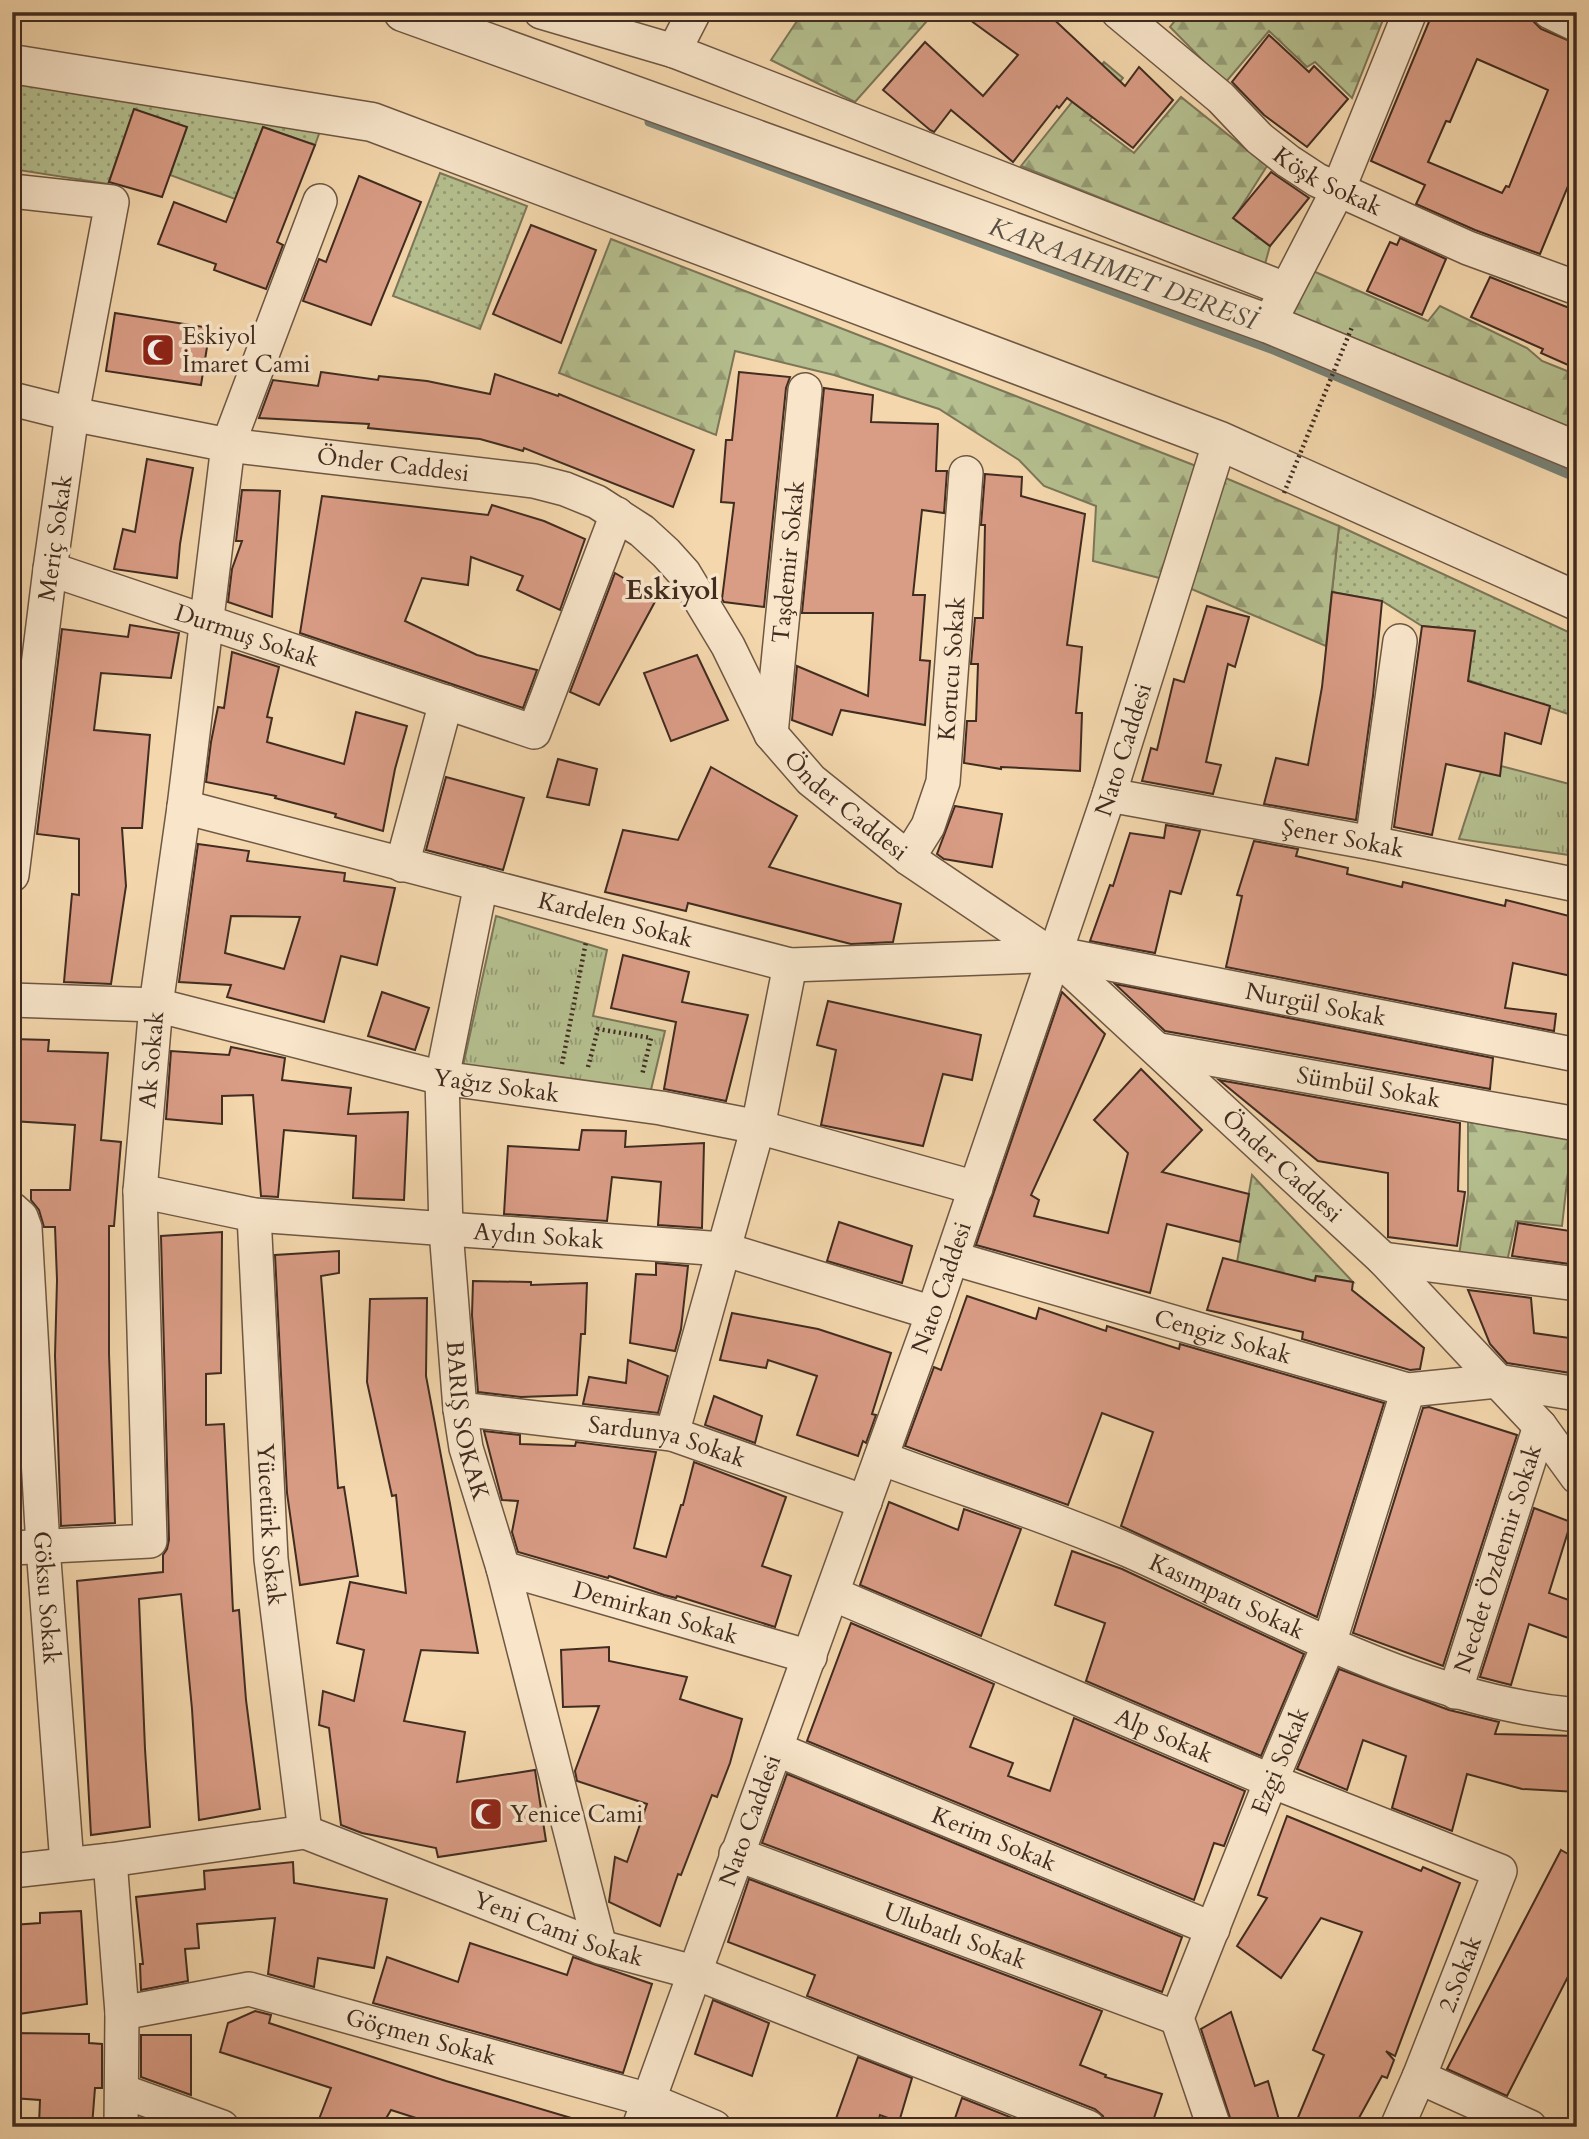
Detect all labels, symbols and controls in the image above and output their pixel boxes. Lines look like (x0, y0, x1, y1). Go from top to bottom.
street label: Köşk Sokak (1266, 139, 1387, 224)
water label: KARAAHMET DERESİ (984, 209, 1264, 339)
place label: Eskiyol İmaret Cami (182, 320, 311, 381)
mosque icon: Eskiyol İmaret Cami (139, 331, 177, 369)
street label: Önder Caddesi (315, 440, 471, 490)
street label: Meriç Sokak (30, 473, 81, 603)
street label: Taşdemir Sokak (764, 479, 813, 645)
district label: Eskiyol (625, 571, 719, 609)
street label: Korucu Sokak (930, 595, 974, 742)
street label: Durmuş Sokak (170, 596, 324, 676)
street label: Nato Caddesi (1087, 679, 1160, 821)
street label: Önder Caddesi (776, 744, 915, 869)
street label: Şener Sokak (1279, 811, 1407, 866)
street label: Kardelen Sokak (534, 884, 697, 956)
street label: Nurgül Sokak (1243, 975, 1389, 1034)
street label: Ak Sokak (131, 1010, 172, 1110)
street label: Sümbül Sokak (1294, 1059, 1443, 1116)
street label: Yağız Sokak (431, 1061, 561, 1111)
street label: Önder Caddesi (1214, 1102, 1350, 1230)
street label: Aydın Sokak (472, 1215, 605, 1257)
street label: Nato Caddesi (904, 1217, 980, 1359)
street label: Cengiz Sokak (1150, 1301, 1295, 1372)
street label: BARIŞ SOKAK (438, 1339, 497, 1505)
street label: Sardunya Sokak (586, 1408, 750, 1476)
street label: Necdet Özdemir Sokak (1446, 1440, 1550, 1677)
street label: Yücetürk Sokak (248, 1443, 293, 1608)
street label: Göksu Sokak (25, 1530, 68, 1666)
street label: Kasımpatı Sokak (1144, 1546, 1310, 1648)
street label: Demirkan Sokak (569, 1573, 742, 1652)
street label: Alp Sokak (1110, 1700, 1218, 1771)
street label: Ezgi Sokak (1243, 1702, 1317, 1820)
street label: Nato Caddesi (711, 1750, 789, 1891)
mosque icon: Yenice Cami (467, 1795, 505, 1833)
place label: Yenice Cami (510, 1798, 643, 1831)
street label: Kerim Sokak (927, 1799, 1062, 1880)
street label: Yeni Cami Sokak (468, 1883, 647, 1975)
street label: Ulubatlı Sokak (879, 1894, 1031, 1978)
street label: 2.Sokak (1431, 1931, 1490, 2017)
street label: Göçmen Sokak (342, 2001, 501, 2074)

